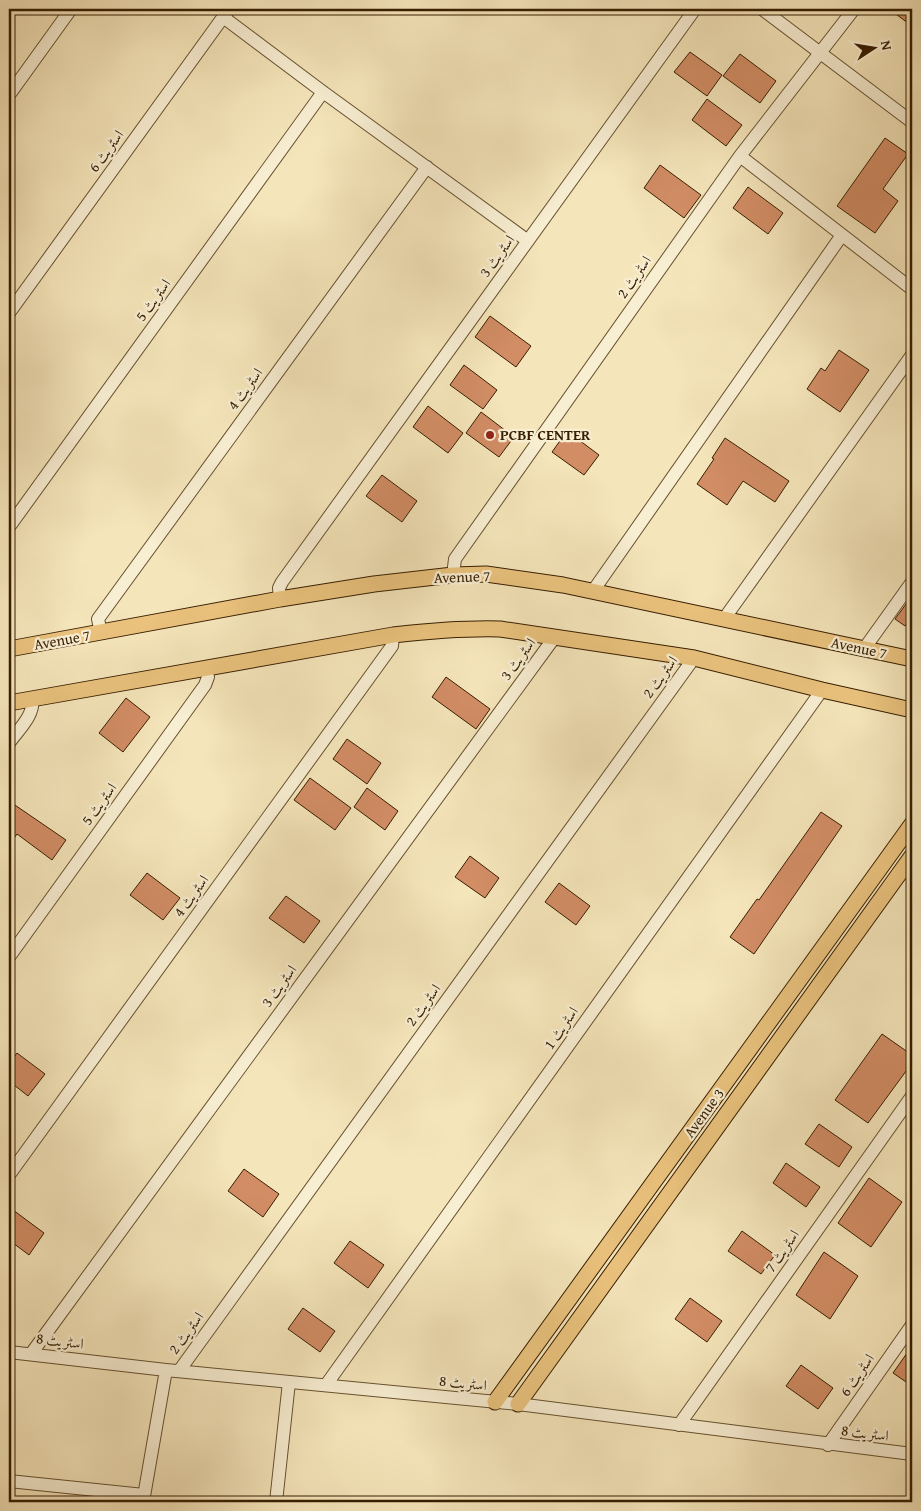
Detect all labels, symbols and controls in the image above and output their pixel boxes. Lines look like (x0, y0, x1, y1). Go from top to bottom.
north arrow (848, 22, 898, 72)
text: N (876, 39, 898, 53)
street label: اسٹریٹ 6 (83, 125, 128, 176)
street label: اسٹریٹ 3 (474, 230, 519, 281)
street label: اسٹریٹ 2 (611, 251, 656, 302)
street label: اسٹریٹ 5 (130, 274, 175, 325)
street label: اسٹریٹ 4 (222, 363, 267, 414)
place label: PCBF CENTER (500, 424, 591, 445)
marker: PCBF CENTER (484, 429, 496, 441)
street label: Avenue 7 (433, 565, 491, 588)
street label: Avenue 7 (32, 624, 92, 655)
street label: Avenue 7 (829, 631, 889, 664)
street label: اسٹریٹ 3 (495, 633, 540, 684)
street label: اسٹریٹ 2 (637, 651, 682, 702)
street label: اسٹریٹ 5 (76, 778, 121, 829)
street label: اسٹریٹ 4 (168, 870, 213, 921)
street label: اسٹریٹ 3 (256, 960, 301, 1011)
street label: اسٹریٹ 2 (400, 979, 445, 1030)
street label: اسٹریٹ 1 (538, 1002, 583, 1053)
street label: Avenue 3 (678, 1084, 729, 1142)
street label: اسٹریٹ 7 (759, 1225, 804, 1276)
street label: اسٹریٹ 2 (163, 1307, 208, 1358)
street label: اسٹریٹ 8 (35, 1327, 85, 1354)
street label: اسٹریٹ 6 (834, 1349, 879, 1400)
street label: اسٹریٹ 8 (438, 1370, 488, 1395)
street label: اسٹریٹ 8 (840, 1419, 890, 1446)

